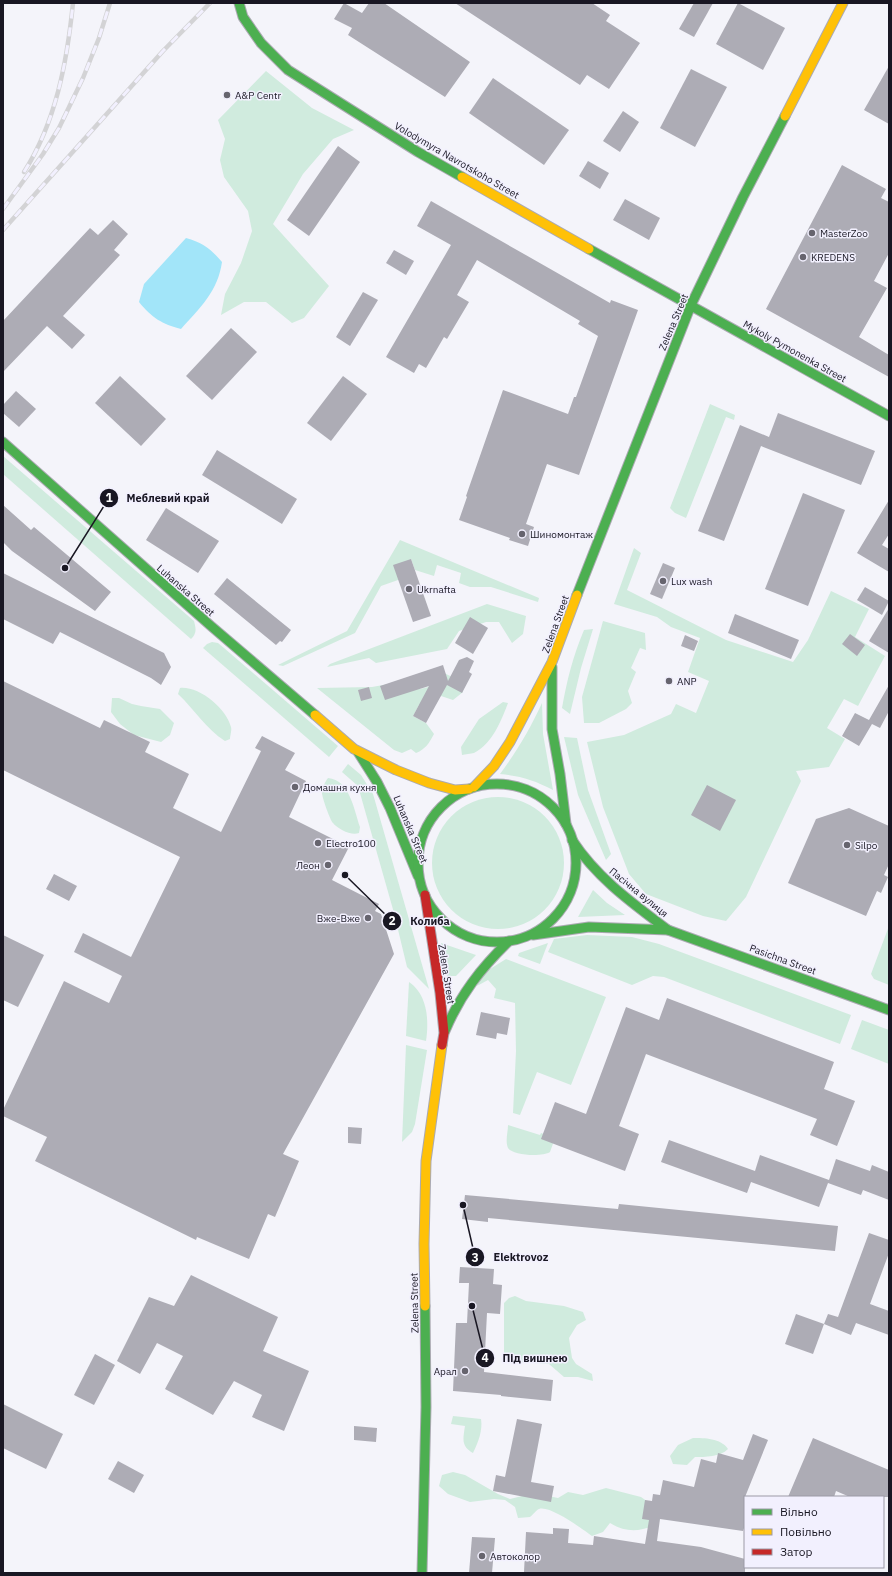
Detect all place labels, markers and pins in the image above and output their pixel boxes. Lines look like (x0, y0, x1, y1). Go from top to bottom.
place label: A&P Centr (235, 89, 282, 102)
marker: A&P Centr (222, 90, 232, 100)
place label: MasterZoo (820, 227, 868, 240)
marker: MasterZoo (807, 228, 817, 238)
place label: KREDENS (811, 251, 855, 264)
marker: KREDENS (798, 252, 808, 262)
callout: Меблевий край (99, 486, 217, 509)
place label: Шиномонтаж (530, 528, 593, 541)
marker: Шиномонтаж (517, 529, 527, 539)
place label: Lux wash (671, 575, 713, 588)
marker: Lux wash (658, 576, 668, 586)
place label: Ukrnafta (417, 583, 456, 596)
marker: Ukrnafta (404, 584, 414, 594)
place label: ANP (677, 675, 697, 688)
marker: ANP (664, 676, 674, 686)
place label: Домашня кухня (303, 781, 376, 794)
marker: Домашня кухня (290, 782, 300, 792)
place label: Electro100 (326, 837, 376, 850)
marker: Electro100 (313, 838, 323, 848)
place label: Silpo (855, 839, 878, 852)
marker: Silpo (842, 840, 852, 850)
place label: Леон (296, 859, 320, 872)
marker: Леон (323, 860, 333, 870)
callout: Колиба (382, 909, 458, 932)
place label: Вже-Вже (317, 912, 360, 925)
marker: Вже-Вже (363, 913, 373, 923)
callout: Elektrovoz (465, 1246, 556, 1269)
callout: Під вишнею (475, 1346, 576, 1369)
place label: Арал (434, 1365, 457, 1378)
marker: Арал (460, 1366, 470, 1376)
place label: Автоколор (490, 1550, 540, 1563)
marker: Автоколор (477, 1551, 487, 1561)

